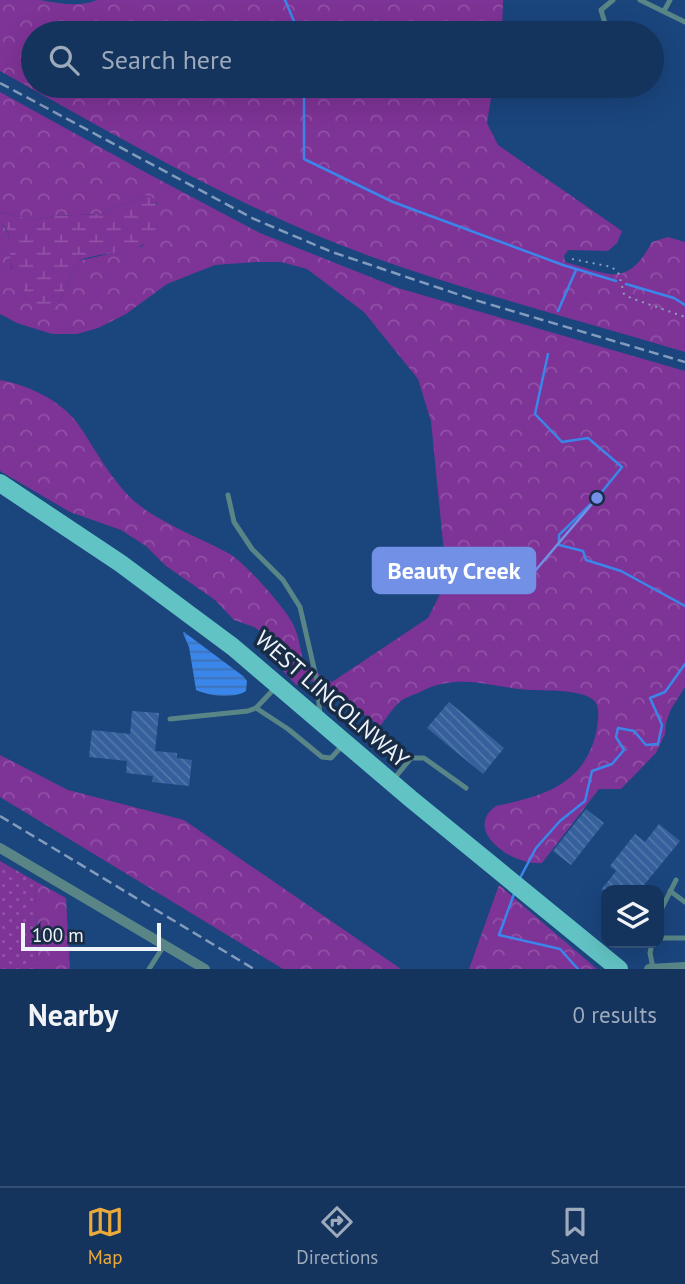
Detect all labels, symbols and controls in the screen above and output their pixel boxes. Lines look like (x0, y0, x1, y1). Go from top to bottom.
search box (21, 21, 664, 98)
icon: search (45, 41, 83, 79)
text: Search here (101, 43, 232, 76)
callout: Beauty Creek (373, 548, 535, 593)
text: Beauty Creek (387, 555, 521, 586)
street label: WEST LINCOLNWAY (249, 624, 415, 773)
map controls (601, 885, 664, 948)
button: layers (601, 885, 664, 948)
scale bar (21, 920, 161, 952)
text: 100 m (32, 923, 84, 947)
text: Nearby (28, 995, 118, 1034)
text: 0 results (573, 1000, 657, 1029)
tab: Map (86, 1203, 124, 1269)
tab: Directions (296, 1203, 378, 1269)
tab: Saved (551, 1203, 599, 1269)

